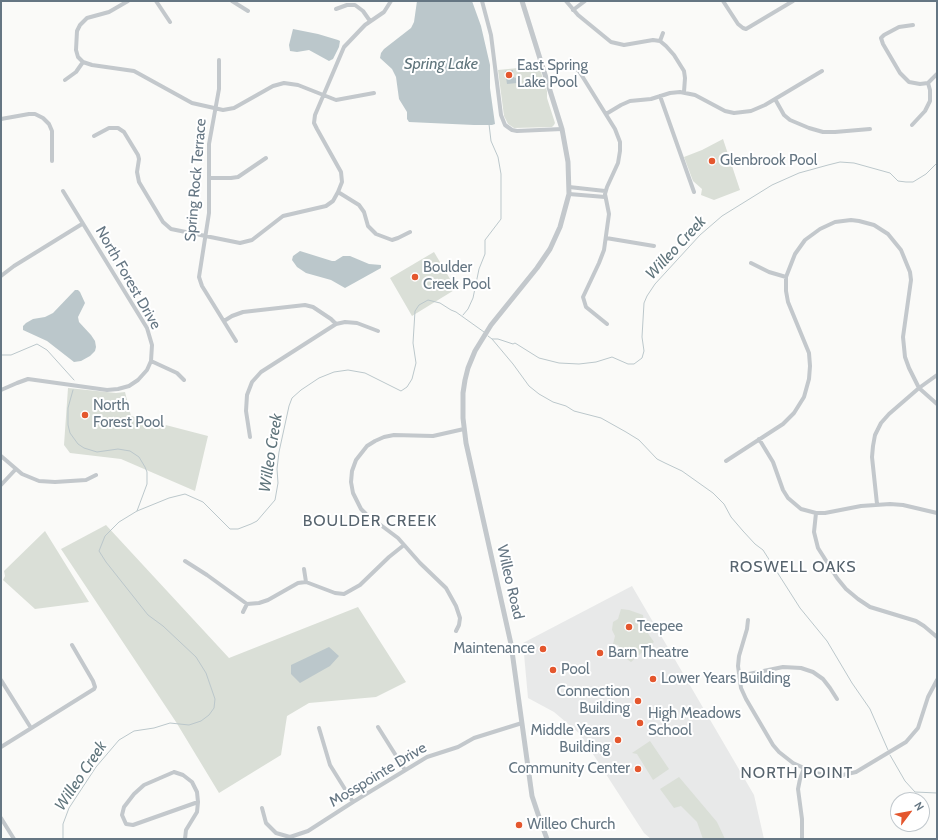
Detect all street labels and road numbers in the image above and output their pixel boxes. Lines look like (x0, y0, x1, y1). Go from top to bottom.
street label: Spring Rock Terrace (182, 118, 210, 242)
street label: North Forest Drive (91, 223, 165, 333)
street label: Willeo Road (493, 543, 527, 621)
street label: Mosspointe Drive (326, 739, 430, 811)

